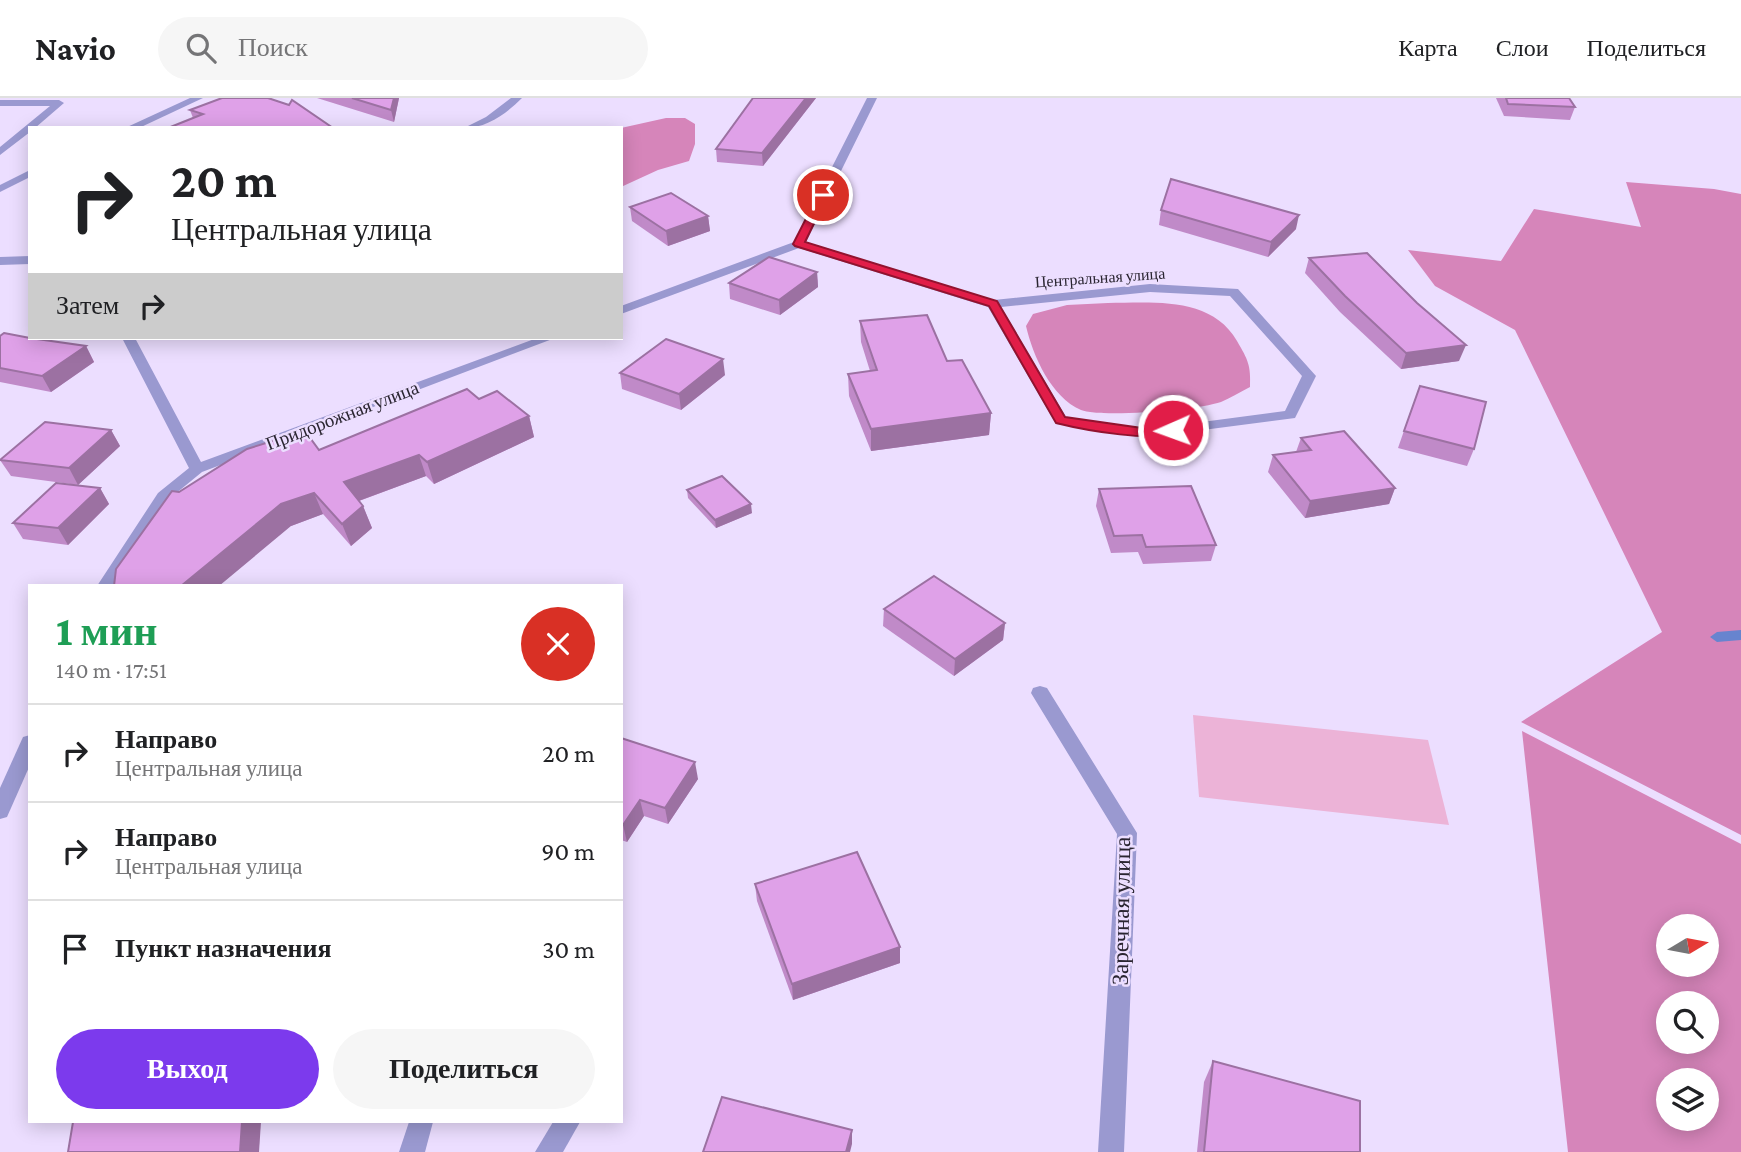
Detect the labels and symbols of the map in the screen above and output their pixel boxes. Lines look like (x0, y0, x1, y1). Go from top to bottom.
pin (793, 165, 853, 225)
street label: Центральная улица (1034, 264, 1166, 292)
street label: Придорожная улица (263, 376, 422, 454)
position arrow (1136, 393, 1210, 467)
street label: Заречная улица (1107, 836, 1135, 986)
north arrow (1656, 914, 1718, 976)

